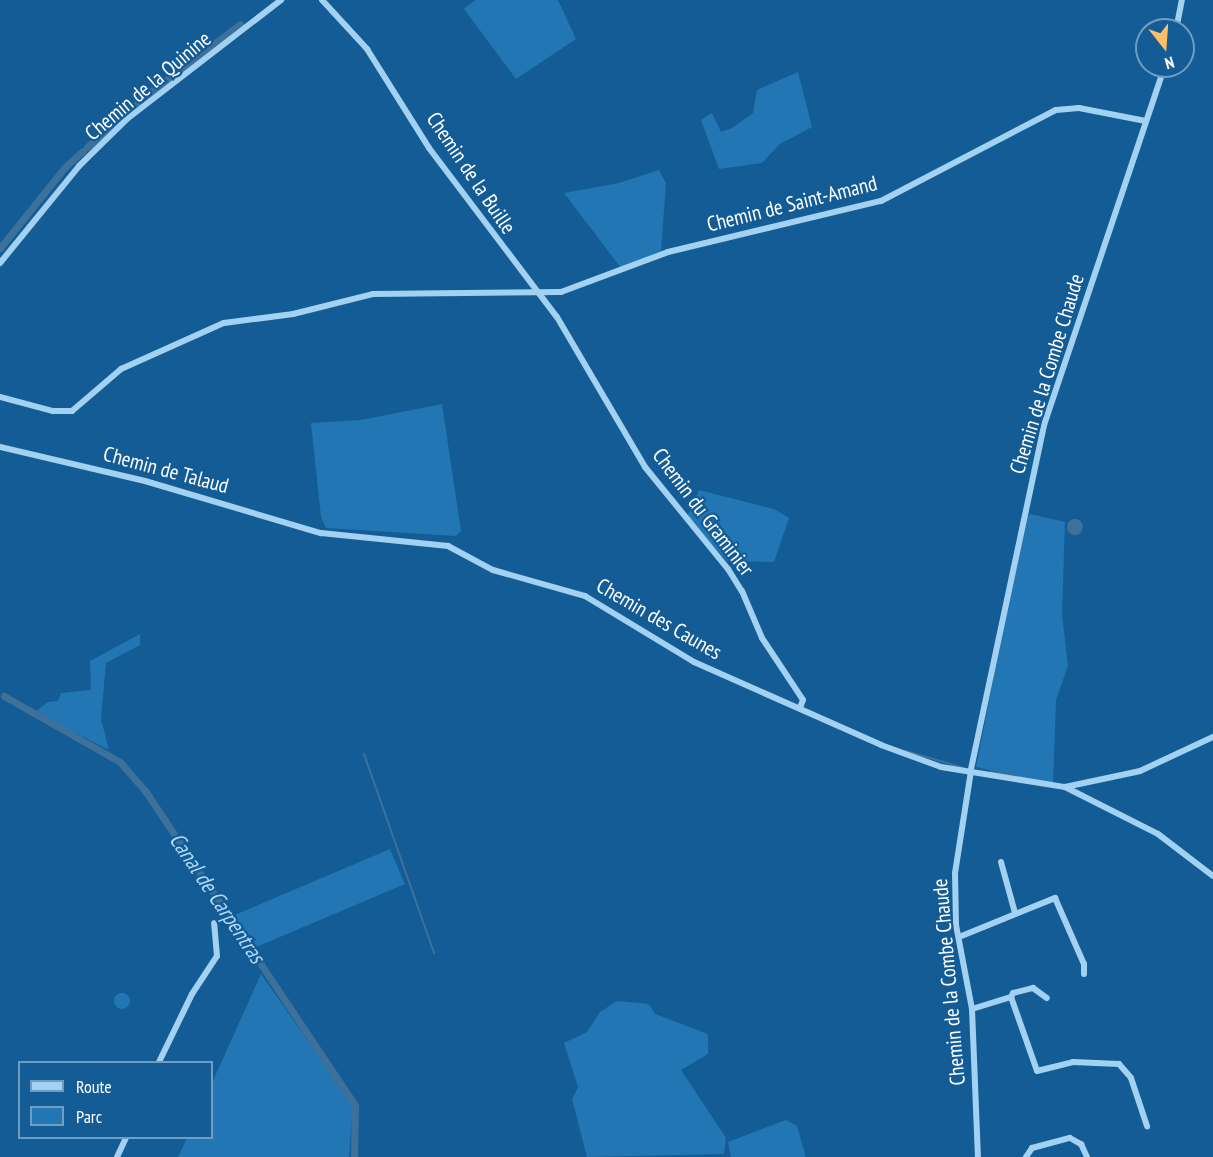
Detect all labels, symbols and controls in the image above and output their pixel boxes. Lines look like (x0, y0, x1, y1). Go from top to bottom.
north arrow (1135, 18, 1195, 78)
street label: Chemin de la Quinine (80, 26, 216, 146)
text: N (1163, 52, 1177, 74)
street label: Chemin de la Buille (421, 107, 521, 239)
street label: Chemin de Saint-Amand (704, 171, 880, 237)
street label: Chemin de la Combe Chaude (1005, 271, 1089, 477)
street label: Chemin de Talaud (100, 441, 232, 499)
street label: Chemin du Graminier (647, 443, 759, 581)
street label: Chemin des Caunes (592, 573, 726, 665)
water label: Canal de Carpentras (164, 828, 270, 968)
street label: Chemin de la Combe Chaude (927, 878, 971, 1086)
legend (18, 1061, 213, 1139)
text: Route (76, 1075, 112, 1098)
text: Parc (76, 1105, 102, 1128)

